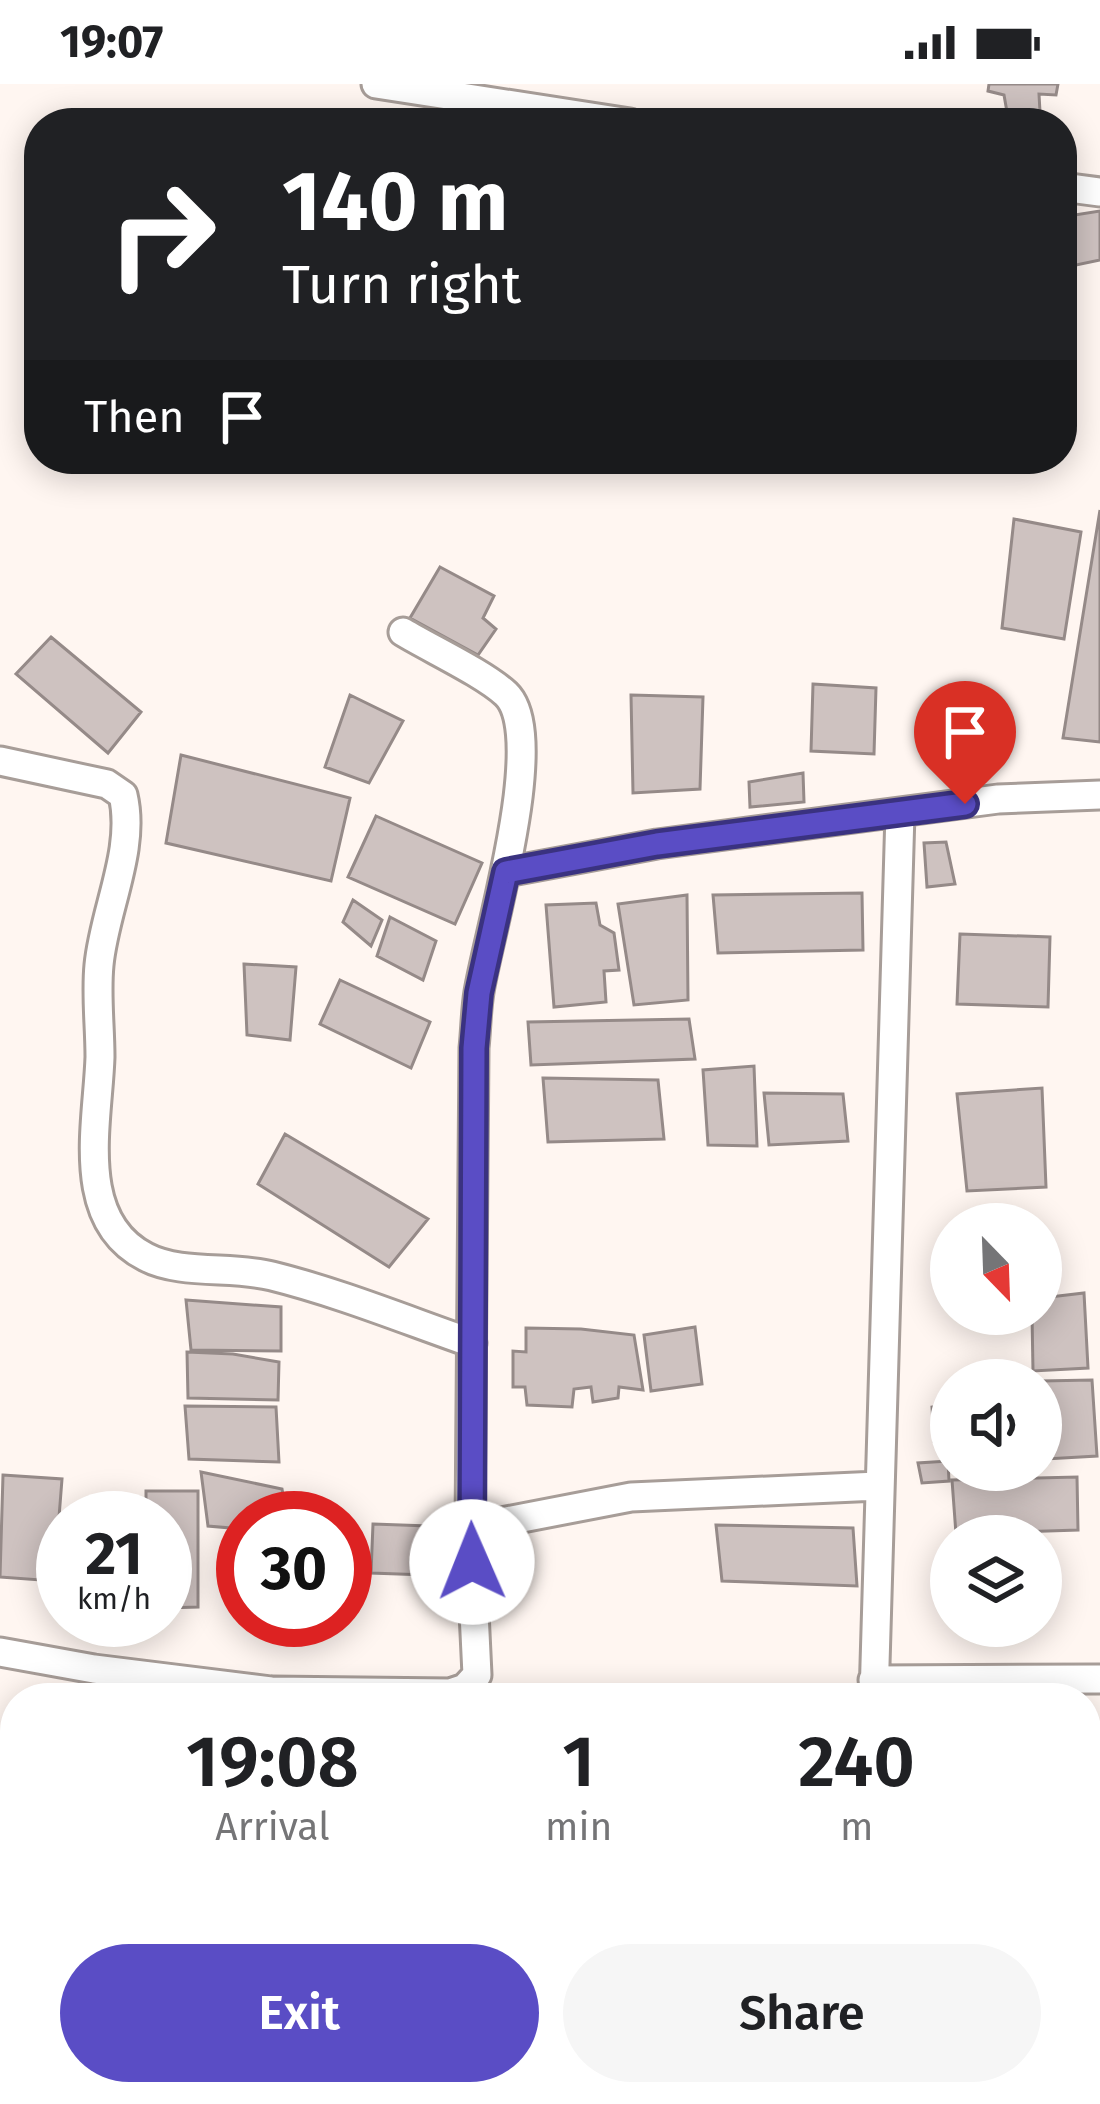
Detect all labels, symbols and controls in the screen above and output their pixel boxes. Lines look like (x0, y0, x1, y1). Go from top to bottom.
text: 19:07 (60, 15, 163, 69)
text: 140 m (282, 151, 508, 252)
icon: right (84, 156, 240, 312)
text: Turn right (282, 253, 521, 317)
icon: arrive (209, 384, 275, 450)
text: Then (84, 390, 185, 444)
pin (914, 681, 1016, 804)
icon: arrive (932, 699, 998, 765)
north arrow (930, 1203, 1062, 1335)
map controls (930, 1203, 1062, 1647)
button: sound (930, 1359, 1062, 1491)
speed limit sign: 30 (216, 1491, 372, 1647)
position arrow (409, 1499, 535, 1625)
button: layers (930, 1515, 1062, 1647)
text: 21 (85, 1518, 143, 1590)
text: km/h (77, 1581, 151, 1617)
text: 19:08 (186, 1719, 359, 1805)
text: 1 (562, 1719, 595, 1805)
text: 240 (798, 1719, 915, 1805)
text: Arrival (215, 1804, 330, 1850)
text: min (545, 1804, 612, 1850)
text: m (840, 1804, 873, 1850)
button: Exit (60, 1944, 539, 2082)
button: Share (563, 1944, 1041, 2082)

